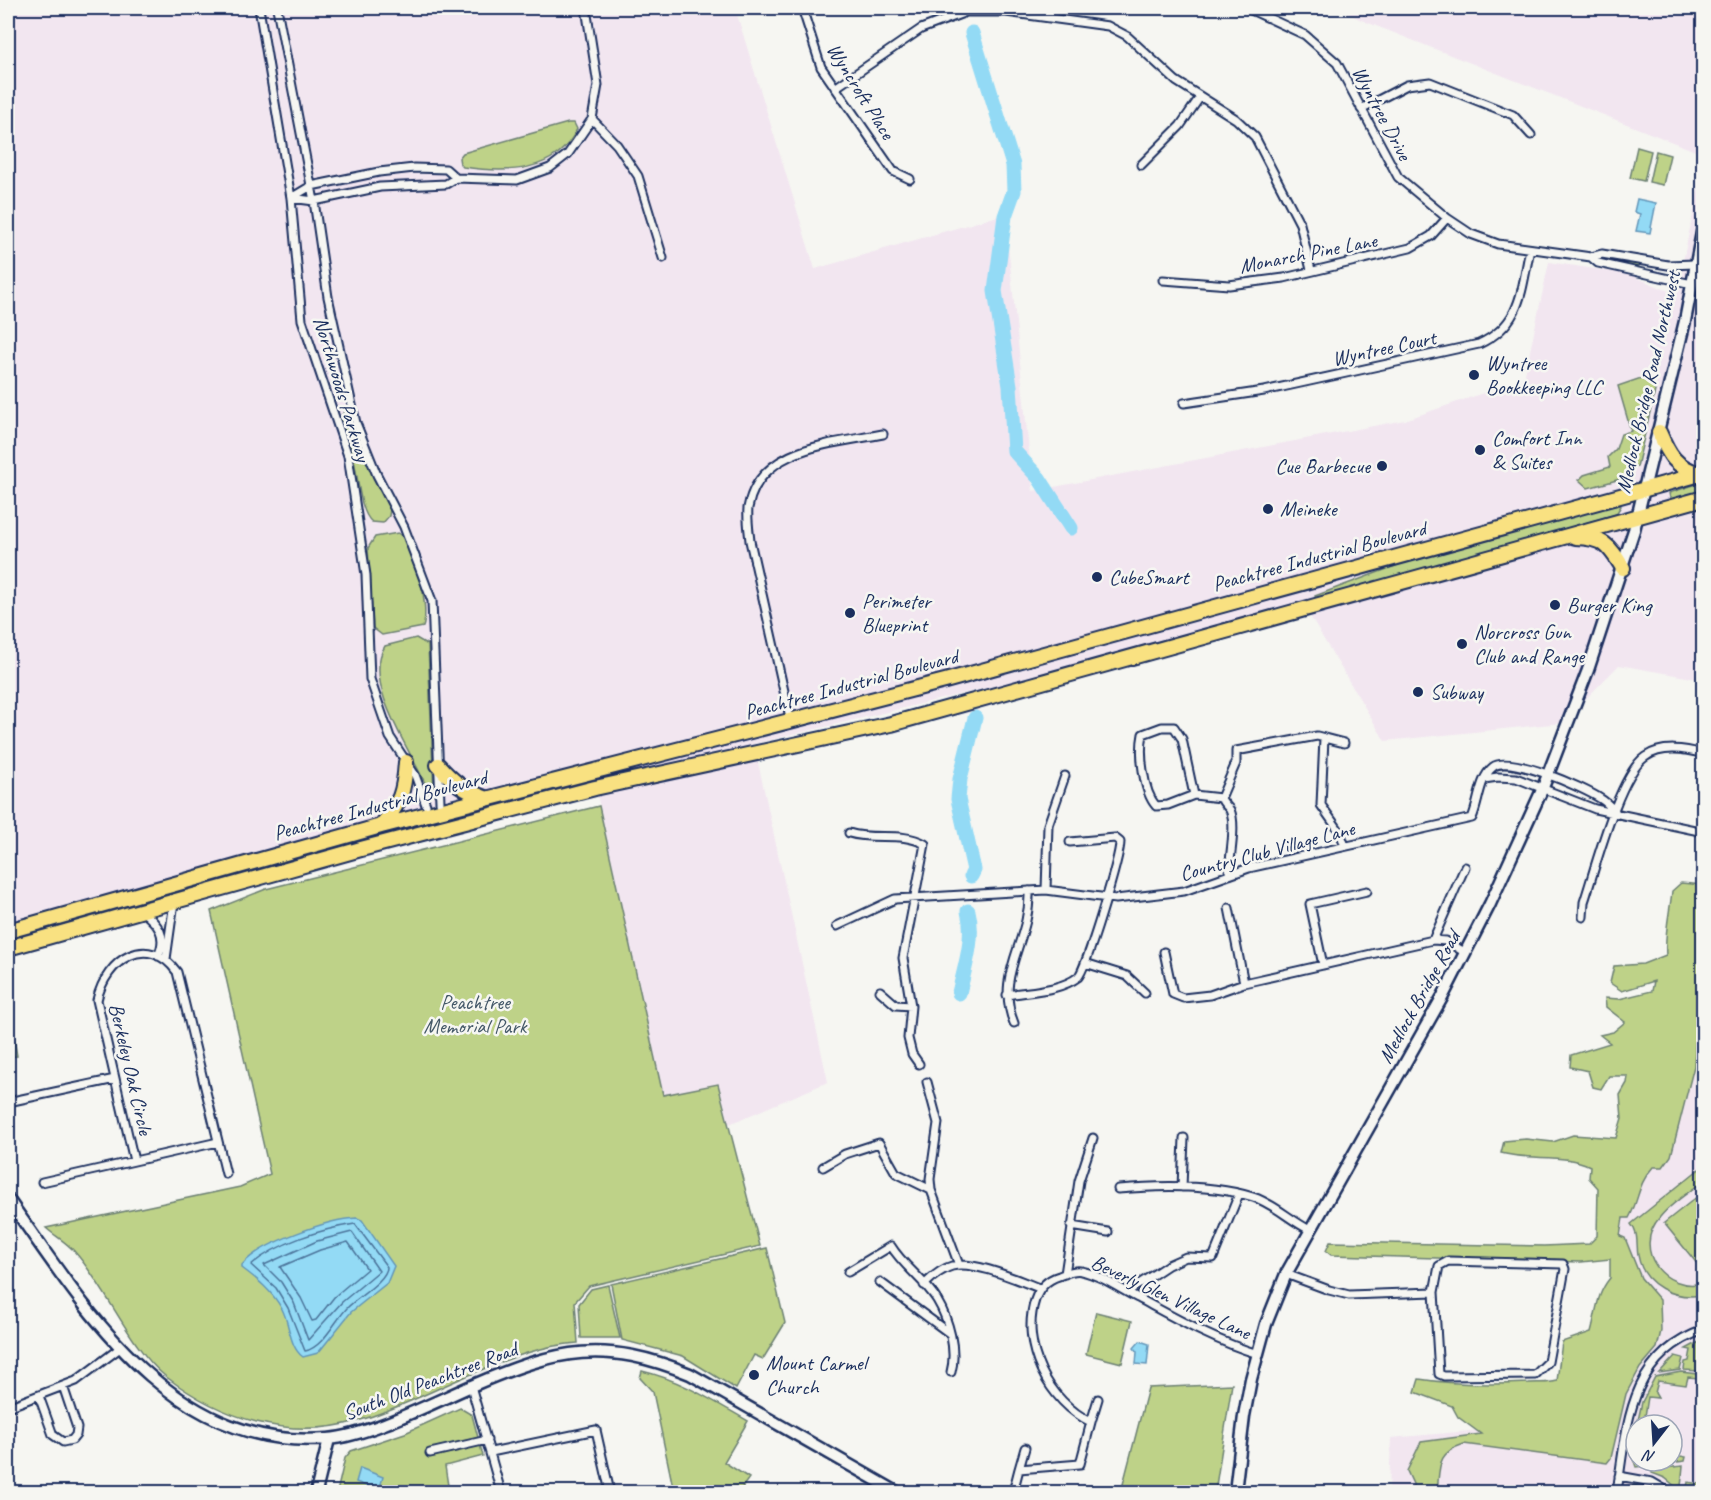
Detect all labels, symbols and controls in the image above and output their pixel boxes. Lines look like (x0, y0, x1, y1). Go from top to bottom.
street label: Wyncroft Place (821, 38, 901, 145)
street label: Wyntree Drive (1346, 62, 1419, 166)
street label: Monarch Pine Lane (1237, 227, 1380, 279)
street label: Medlock Bridge Road Northwest (1610, 266, 1687, 496)
street label: Northwoods Parkway (308, 313, 377, 466)
street label: Wyntree Court (1330, 324, 1440, 372)
place label: Wyntree Bookkeeping LLC (1486, 350, 1605, 400)
marker: Wyntree Bookkeeping LLC (1467, 368, 1481, 382)
place label: Comfort Inn & Suites (1492, 425, 1583, 475)
marker: Comfort Inn & Suites (1473, 443, 1487, 457)
place label: Cue Barbecue (1275, 453, 1371, 479)
marker: Cue Barbecue (1375, 459, 1389, 473)
place label: Meineke (1280, 496, 1339, 522)
marker: Meineke (1261, 502, 1275, 516)
street label: Peachtree Industrial Boulevard (1210, 514, 1432, 597)
place label: CubeSmart (1109, 564, 1190, 590)
marker: CubeSmart (1090, 570, 1104, 584)
place label: Perimeter Blueprint (862, 588, 933, 638)
place label: Burger King (1567, 592, 1653, 618)
marker: Burger King (1548, 598, 1562, 612)
marker: Perimeter Blueprint (843, 606, 857, 620)
place label: Norcross Gun Club and Range (1474, 619, 1586, 669)
marker: Norcross Gun Club and Range (1455, 637, 1469, 651)
street label: Peachtree Industrial Boulevard (742, 642, 964, 725)
place label: Subway (1430, 679, 1485, 705)
marker: Subway (1411, 685, 1425, 699)
street label: Peachtree Industrial Boulevard (271, 763, 493, 846)
street label: Country Club Village Lane (1177, 815, 1358, 887)
street label: Medlock Bridge Road (1372, 923, 1468, 1068)
park label: Peachtree Memorial Park (424, 989, 528, 1039)
street label: Berkeley Oak Circle (103, 1001, 159, 1138)
street label: Beverly Glen Village Lane (1087, 1249, 1256, 1346)
street label: South Old Peachtree Road (339, 1335, 524, 1426)
place label: Mount Carmel Church (766, 1350, 870, 1400)
marker: Mount Carmel Church (747, 1368, 761, 1382)
north arrow (1624, 1413, 1684, 1473)
text: N (1639, 1444, 1658, 1467)

